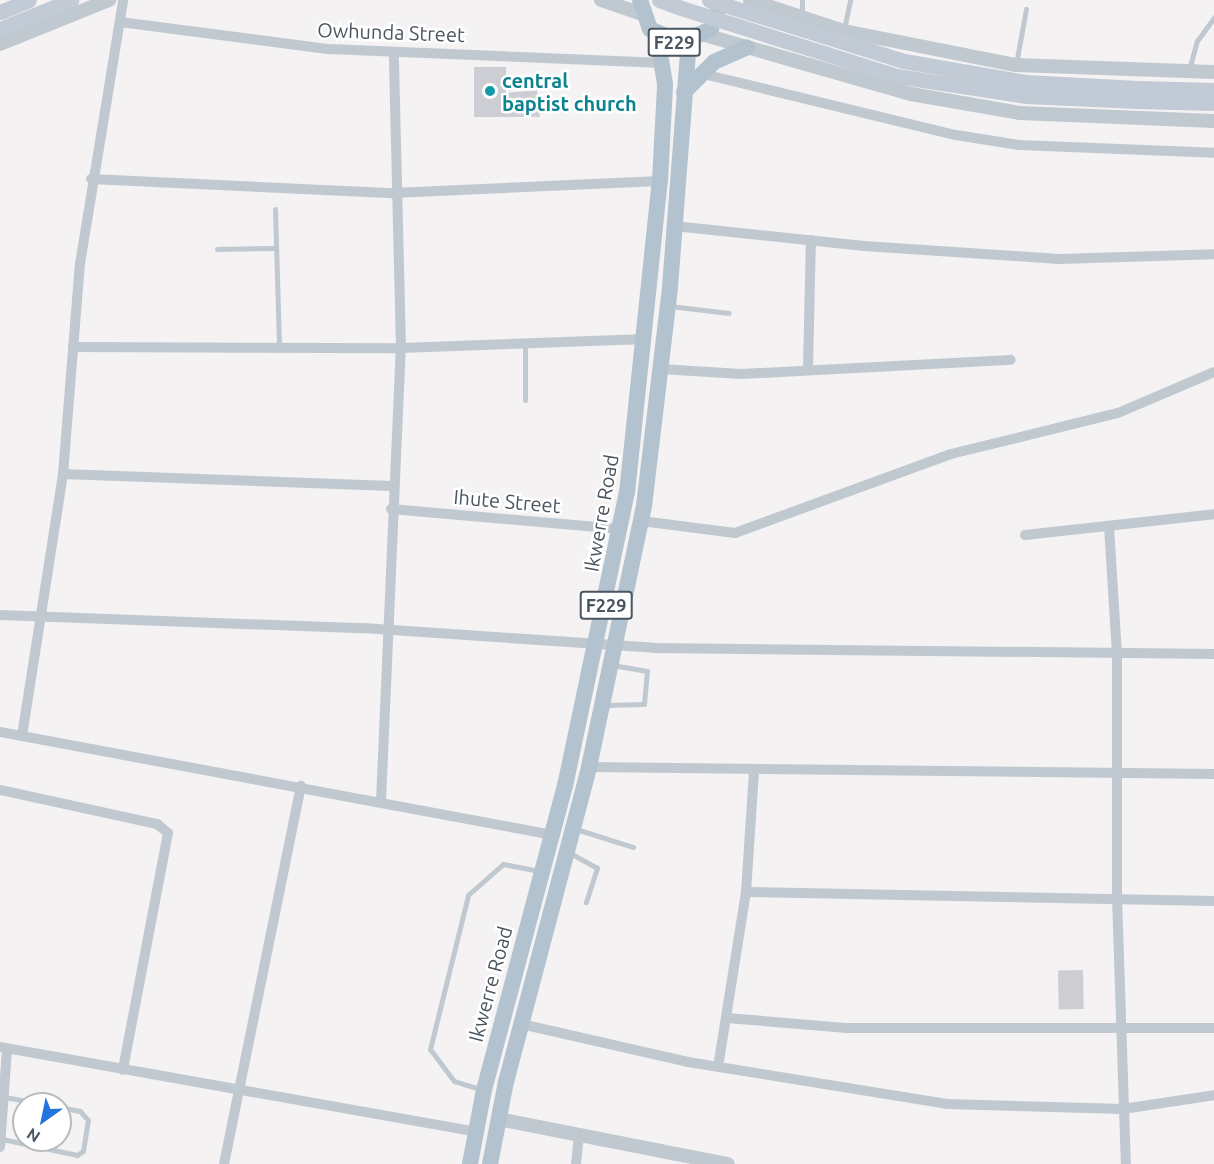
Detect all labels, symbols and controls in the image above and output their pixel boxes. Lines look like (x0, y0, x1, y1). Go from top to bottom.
street label: Owhunda Street (317, 17, 465, 47)
road number: F229 (647, 27, 701, 57)
place label: central baptist church (502, 68, 637, 115)
marker: central baptist church (483, 84, 497, 98)
street label: Ikwerre Road (579, 452, 623, 574)
street label: Ihute Street (453, 484, 561, 518)
road number: F229 (579, 590, 633, 620)
street label: Ikwerre Road (463, 924, 517, 1044)
north arrow (12, 1092, 72, 1152)
text: N (23, 1125, 43, 1146)

